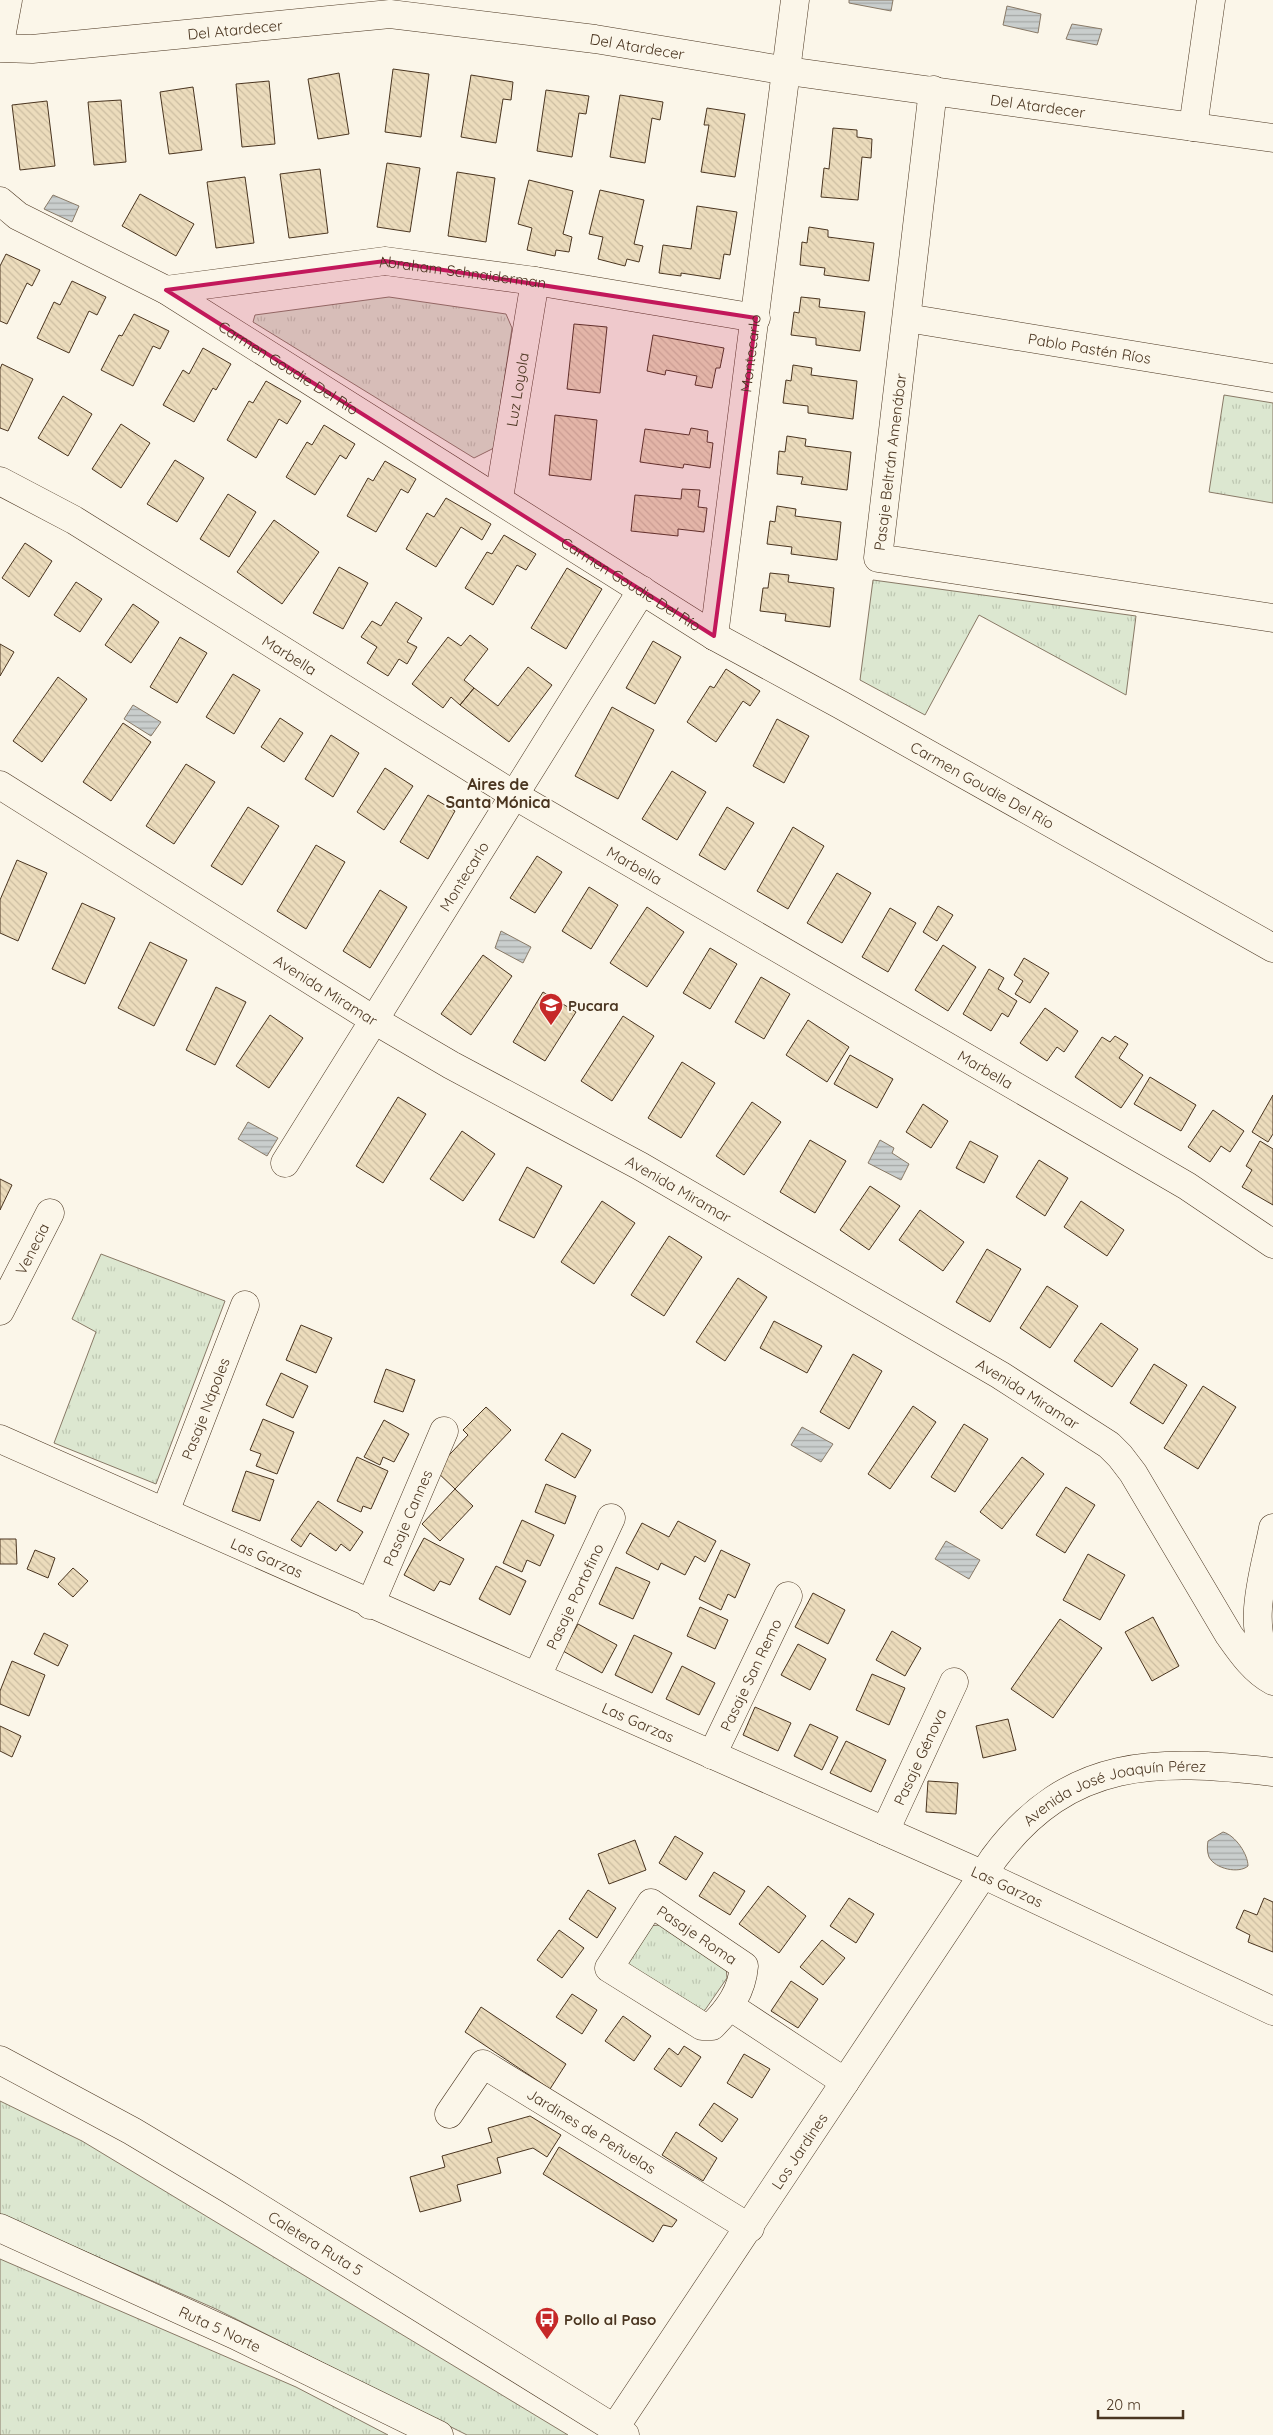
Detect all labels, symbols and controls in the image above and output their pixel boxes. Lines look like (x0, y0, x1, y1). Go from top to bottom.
street label: Del Atardecer (186, 15, 284, 43)
street label: Del Atardecer (588, 29, 686, 63)
street label: Del Atardecer (989, 90, 1087, 122)
street label: Abraham Schnaiderman (377, 251, 548, 292)
street label: Montecarlo (736, 313, 764, 394)
street label: Carmen Goudie Del Río (215, 316, 362, 419)
street label: Pablo Pastén Ríos (1027, 329, 1152, 367)
street label: Luz Loyola (501, 351, 533, 428)
street label: Pasaje Beltrán Amenábar (870, 372, 910, 552)
street label: Carmen Goudie Del Río (558, 532, 705, 635)
street label: Marbella (259, 631, 321, 679)
street label: Carmen Goudie Del Río (907, 737, 1058, 833)
district label: Aires de Santa Mónica (446, 774, 550, 812)
street label: Montecarlo (435, 838, 493, 915)
street label: Marbella (604, 842, 666, 889)
street label: Avenida Miramar (271, 950, 381, 1030)
school or university icon: Pucara (538, 992, 564, 1026)
place label: Pucara (568, 996, 619, 1015)
street label: Marbella (955, 1046, 1017, 1093)
street label: Avenida Miramar (623, 1151, 735, 1227)
street label: Venecia (11, 1220, 53, 1278)
street label: Avenida Miramar (973, 1354, 1083, 1433)
street label: Pasaje Nápoles (177, 1355, 233, 1462)
street label: Pasaje Cannes (378, 1467, 436, 1569)
street label: Las Garzas (228, 1533, 306, 1582)
street label: Pasaje Portofino (541, 1540, 607, 1652)
street label: Pasaje San Remo (715, 1615, 785, 1734)
street label: Las Garzas (599, 1697, 677, 1746)
street label: Pasaje Génova (889, 1705, 950, 1808)
street label: Avenida José Joaquín Pérez (1019, 1756, 1207, 1829)
street label: Las Garzas (968, 1861, 1046, 1911)
street label: Pasaje Roma (653, 1901, 741, 1969)
street label: Jardines de Peñuelas (524, 2084, 660, 2178)
street label: Los Jardines (767, 2109, 831, 2193)
street label: Caletera Ruta 5 (265, 2206, 367, 2279)
street label: Ruta 5 Norte (176, 2301, 264, 2356)
bus stop icon: Pollo al Paso (534, 2306, 560, 2340)
place label: Pollo al Paso (564, 2310, 656, 2329)
scale bar (1098, 2388, 1183, 2420)
text: 20 m (1106, 2395, 1141, 2414)

